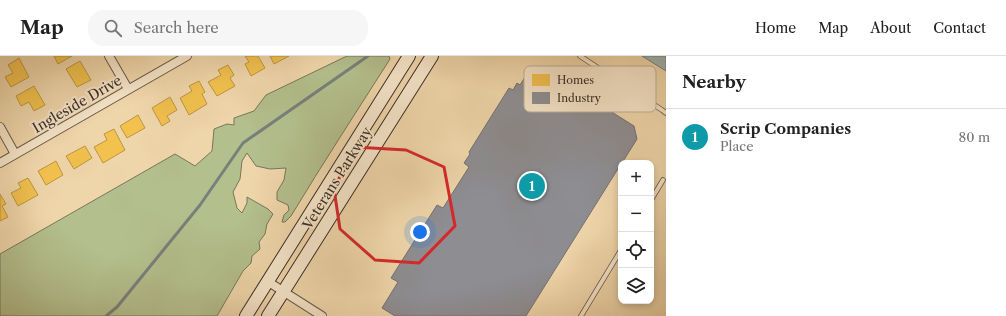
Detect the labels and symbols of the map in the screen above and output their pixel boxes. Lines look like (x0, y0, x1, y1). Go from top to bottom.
legend (524, 66, 656, 112)
street label: Ingleside Drive (29, 71, 125, 137)
text: Homes (557, 73, 594, 87)
text: Industry (557, 91, 602, 105)
street label: Veterans Parkway (298, 123, 376, 233)
pin: 1 (519, 171, 545, 201)
your location (410, 222, 430, 242)

